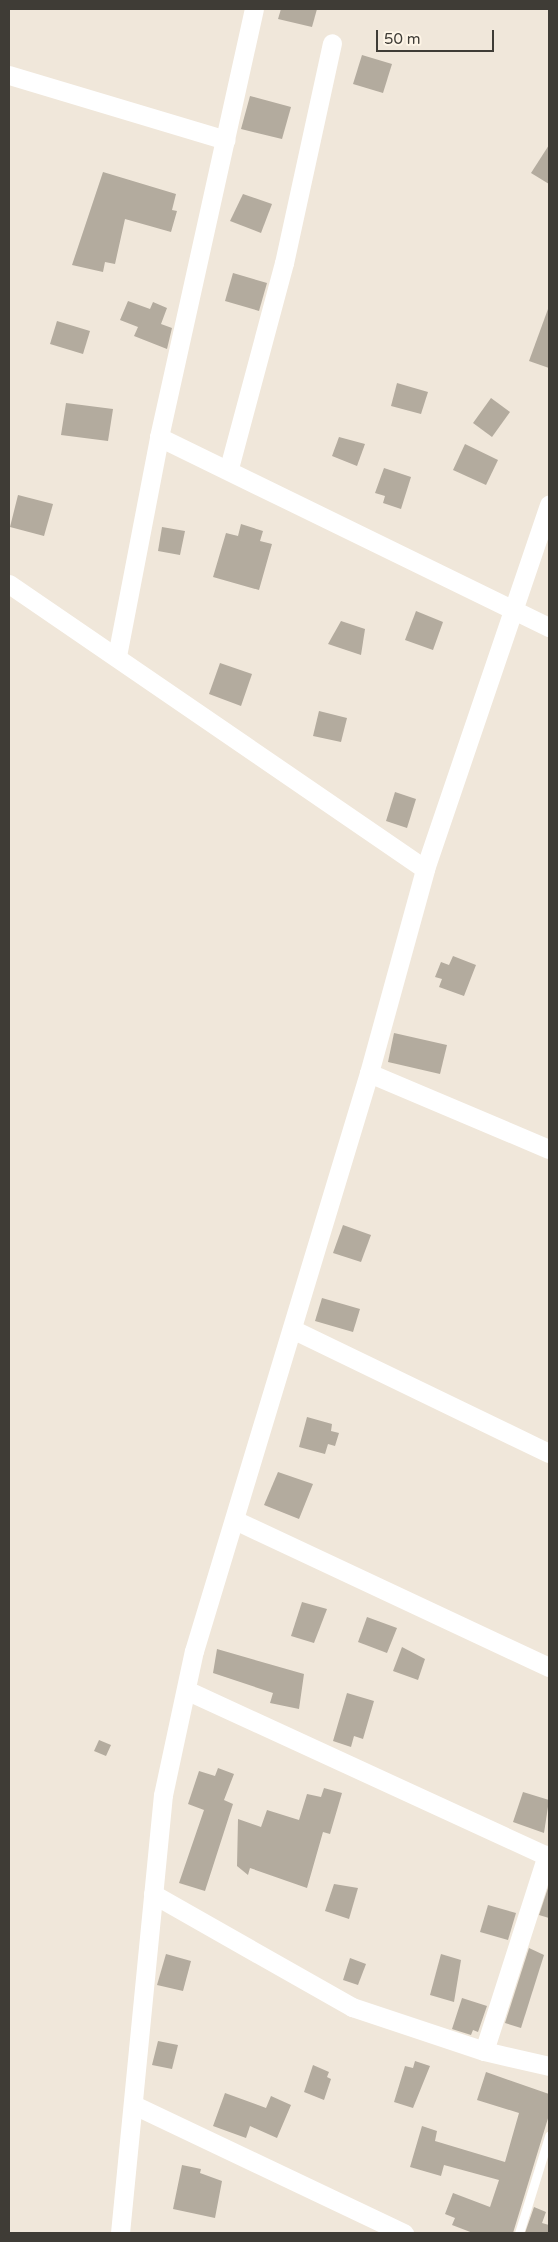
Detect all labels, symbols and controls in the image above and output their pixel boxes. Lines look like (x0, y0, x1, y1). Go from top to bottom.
scale bar (378, 20, 496, 52)
text: 50 m (384, 30, 421, 48)

